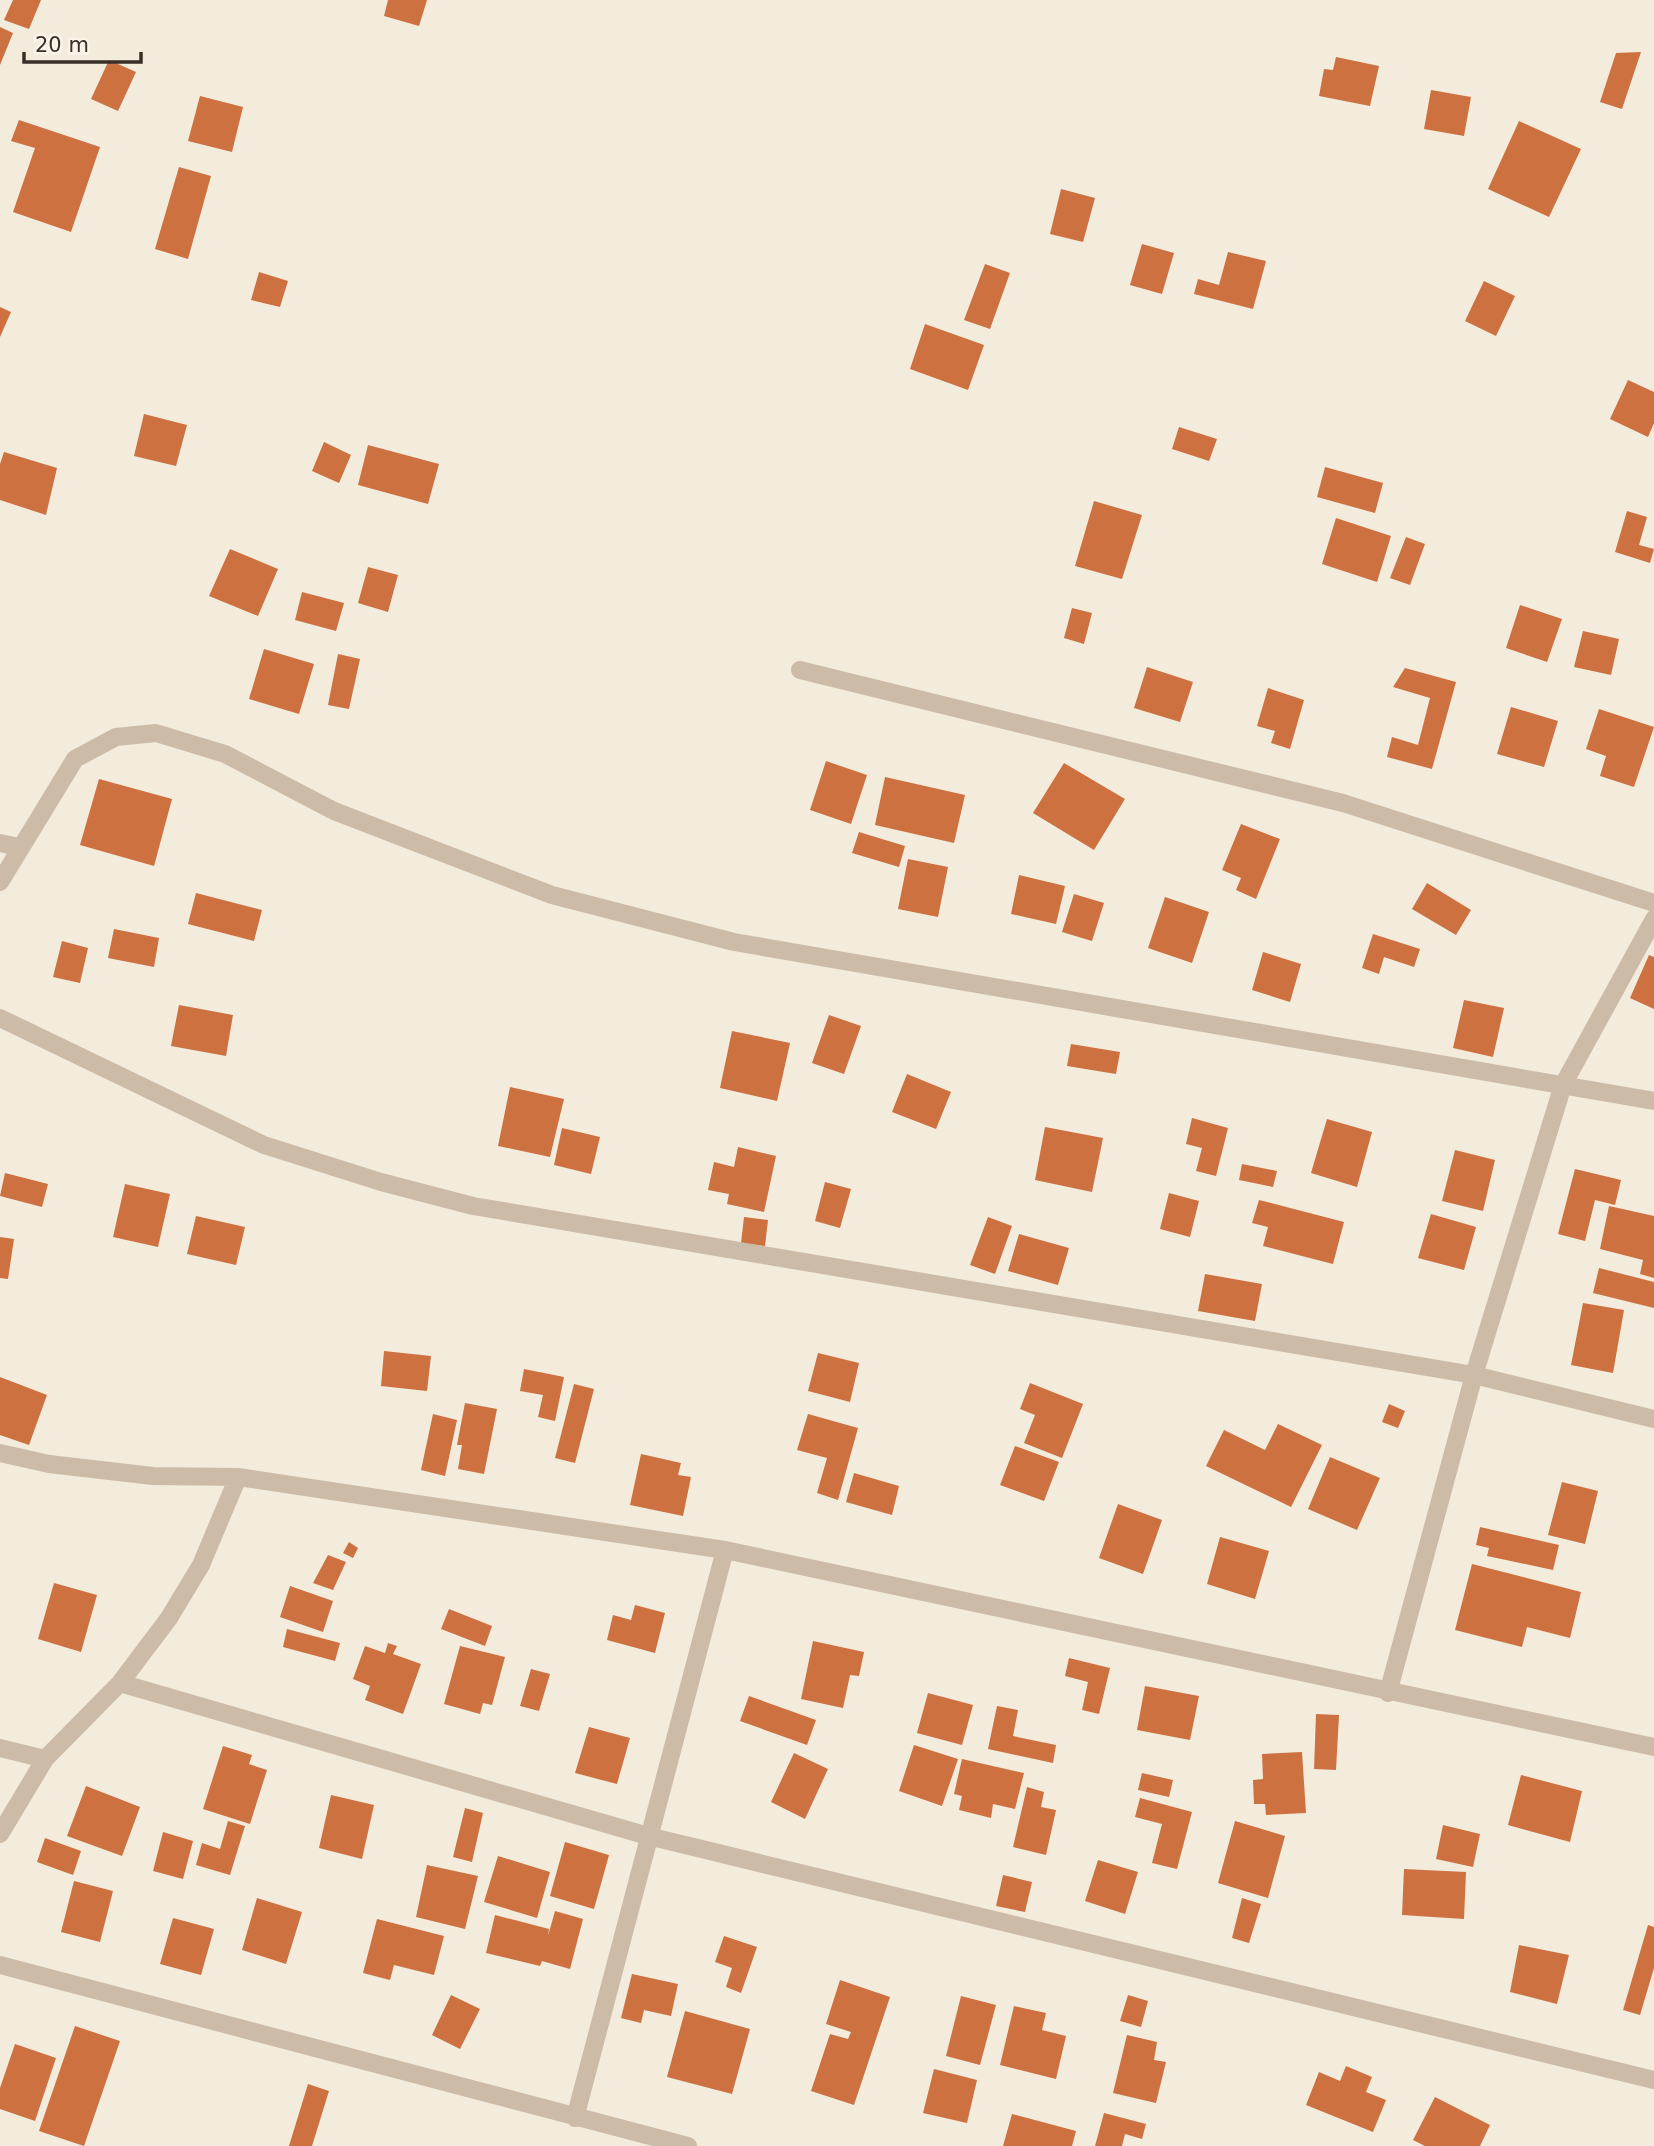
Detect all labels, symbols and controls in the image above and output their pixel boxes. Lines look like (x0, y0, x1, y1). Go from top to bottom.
scale bar (24, 21, 142, 65)
text: 20 m (35, 33, 89, 57)

